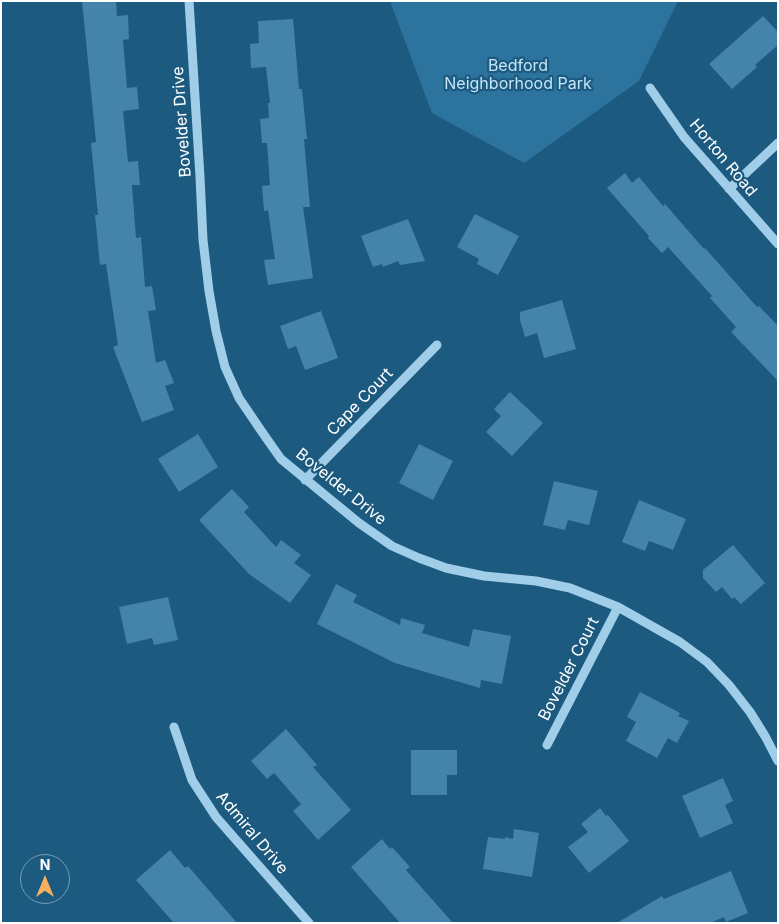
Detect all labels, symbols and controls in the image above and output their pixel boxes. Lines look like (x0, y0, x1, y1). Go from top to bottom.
park label: Bedford Neighborhood Park (444, 56, 592, 94)
street label: Bovelder Drive (169, 66, 195, 178)
street label: Horton Road (685, 115, 761, 201)
street label: Cape Court (323, 364, 397, 440)
street label: Bovelder Drive (292, 445, 390, 529)
street label: Bovelder Court (535, 614, 603, 724)
street label: Admiral Drive (212, 788, 292, 878)
north arrow (20, 854, 70, 904)
text: N (40, 856, 50, 873)

